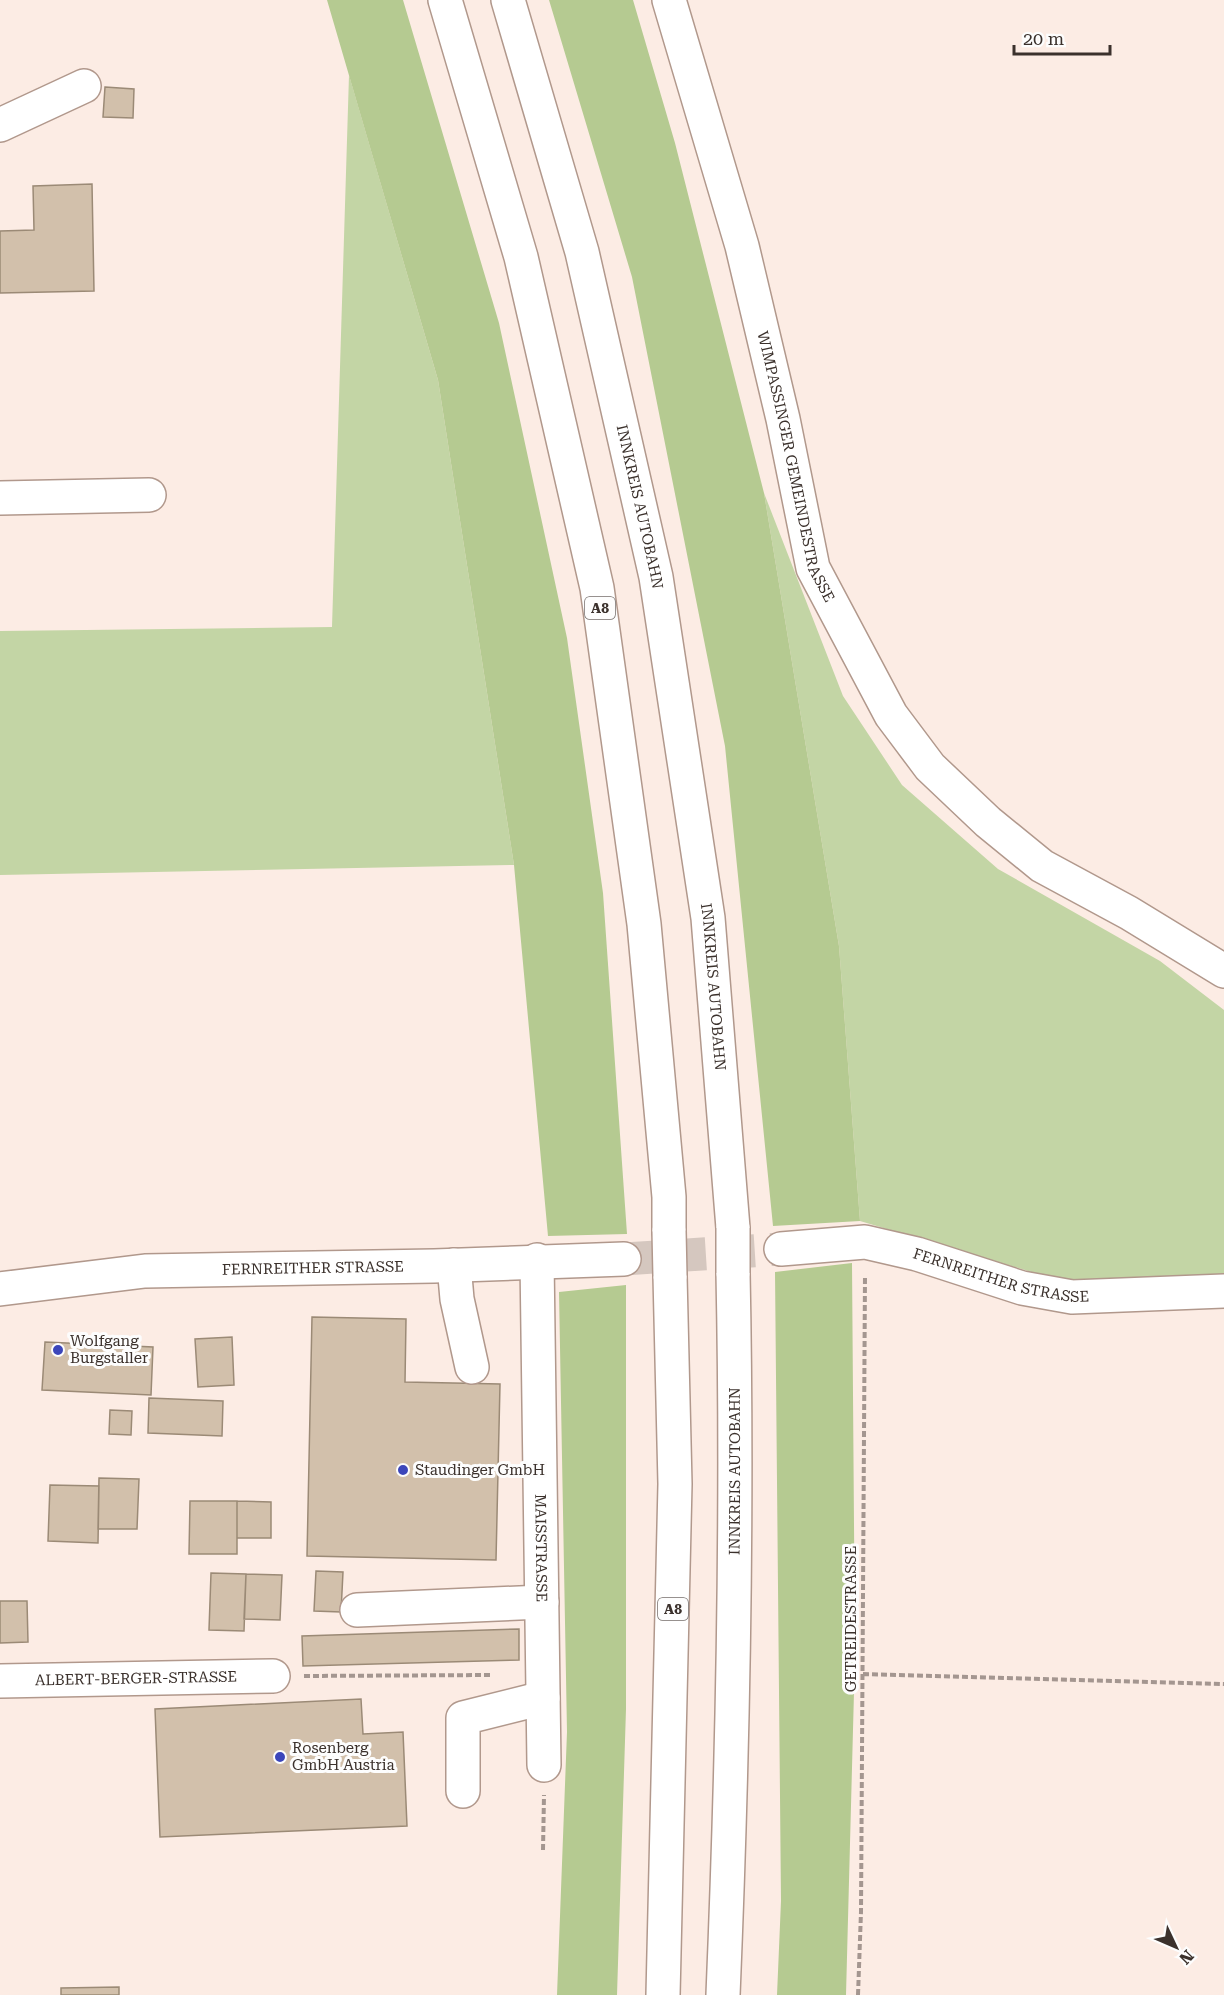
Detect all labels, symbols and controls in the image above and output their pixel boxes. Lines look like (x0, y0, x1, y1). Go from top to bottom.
scale bar (1014, 18, 1110, 56)
text: 20 m (1023, 28, 1064, 49)
street label: WIMPASSINGER GEMEINDESTRASSE (753, 329, 838, 605)
street label: INNKREIS AUTOBAHN (613, 423, 667, 590)
road number: A8 (585, 597, 615, 619)
street label: INNKREIS AUTOBAHN (697, 902, 729, 1071)
street label: FERNREITHER STRASSE (911, 1244, 1089, 1306)
street label: FERNREITHER STRASSE (222, 1258, 404, 1279)
place label: Wolfgang Burgstaller (70, 1332, 148, 1367)
marker: Wolfgang Burgstaller (51, 1343, 65, 1357)
street label: INNKREIS AUTOBAHN (726, 1387, 744, 1555)
place label: Staudinger GmbH (415, 1461, 545, 1479)
marker: Staudinger GmbH (396, 1463, 410, 1477)
street label: MAISSTRASSE (531, 1494, 551, 1602)
street label: GETREIDESTRASSE (842, 1546, 860, 1692)
road number: A8 (658, 1598, 688, 1620)
street label: ALBERT-BERGER-STRASSE (35, 1668, 237, 1689)
place label: Rosenberg GmbH Austria (292, 1739, 395, 1774)
marker: Rosenberg GmbH Austria (273, 1750, 287, 1764)
north arrow (1146, 1917, 1206, 1977)
text: N (1175, 1946, 1198, 1968)

